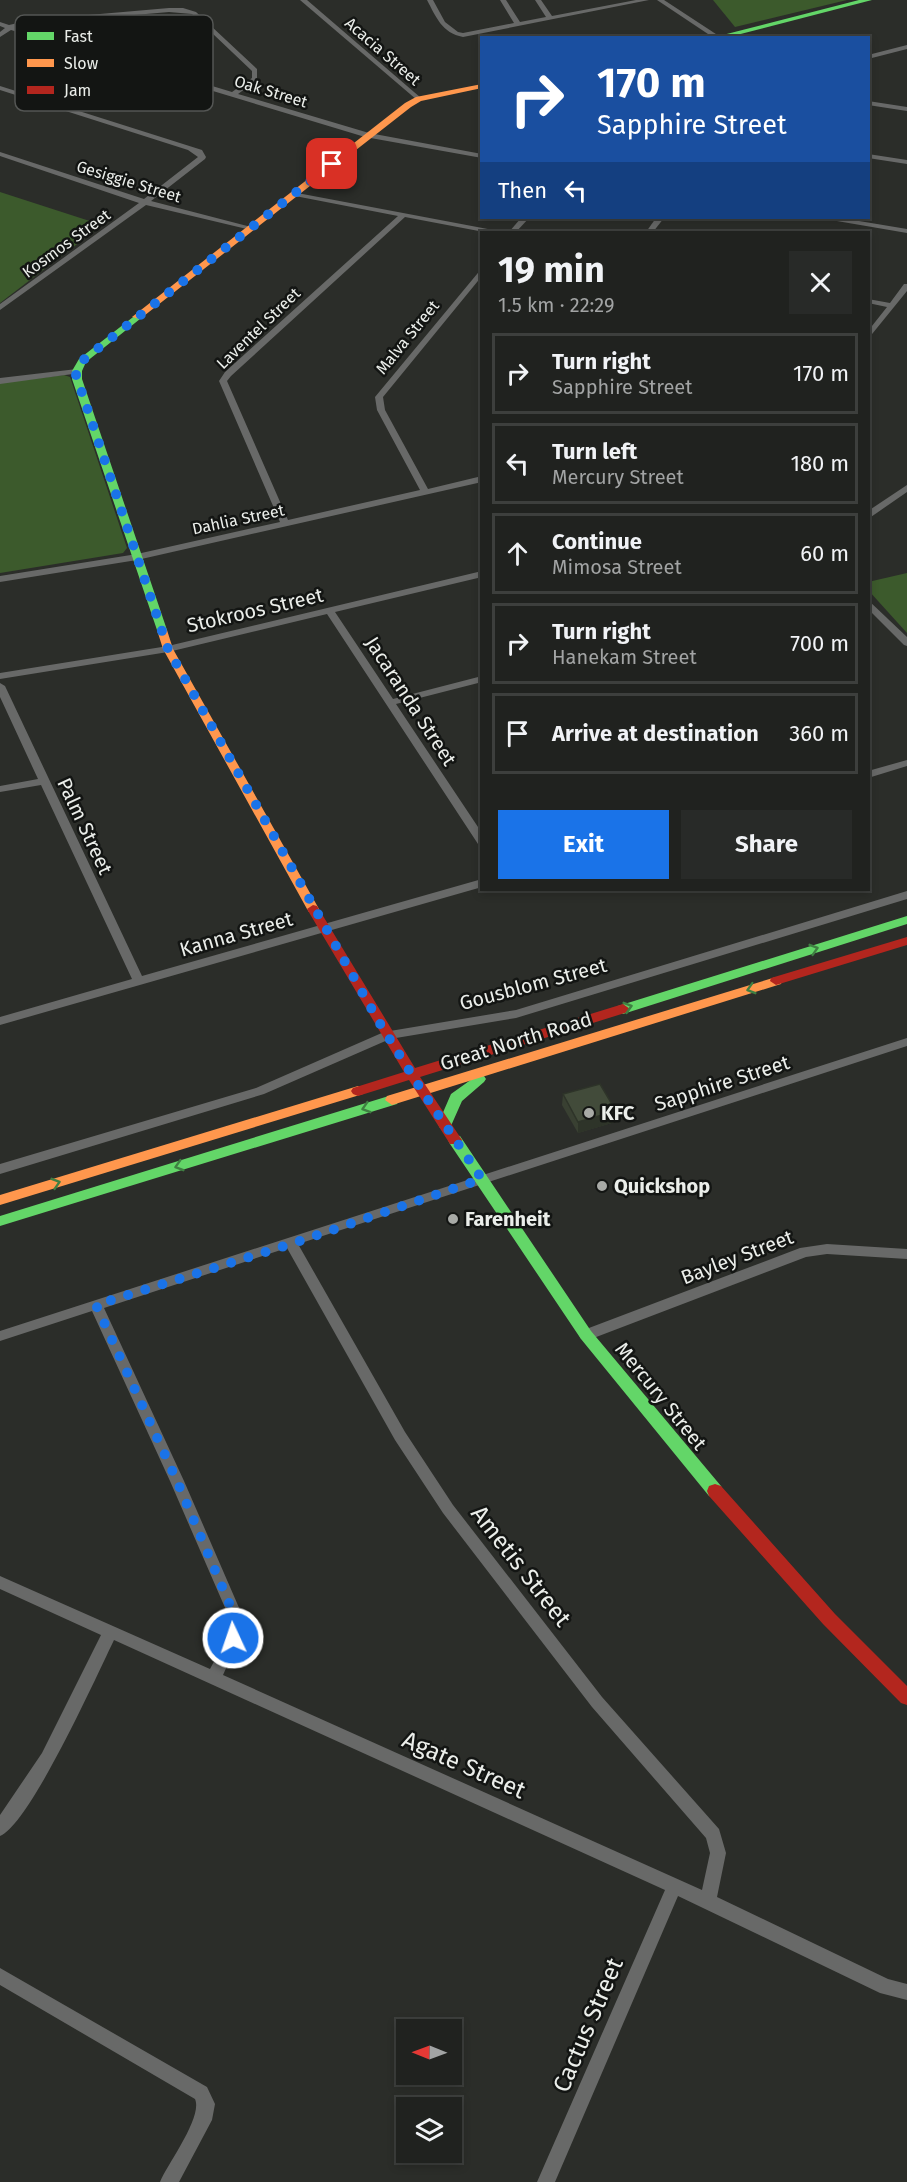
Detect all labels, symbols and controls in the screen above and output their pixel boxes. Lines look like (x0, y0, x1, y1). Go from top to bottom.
street label: Acacia Street (341, 13, 424, 89)
legend (15, 15, 213, 111)
text: Fast (64, 27, 93, 46)
text: Slow (64, 54, 99, 73)
text: 170 m (597, 58, 706, 108)
icon: right (498, 60, 576, 138)
street label: Oak Street (232, 71, 310, 112)
text: Jam (64, 81, 91, 100)
text: Sapphire Street (597, 109, 787, 141)
pin (306, 138, 357, 189)
icon: arrive (315, 147, 348, 180)
street label: Gesiggie Street (74, 157, 184, 206)
icon: left (559, 174, 592, 207)
text: Then (498, 177, 547, 204)
street label: Kosmos Street (19, 205, 114, 282)
text: 19 min (498, 248, 605, 292)
button: close (789, 251, 852, 314)
street label: Laventel Street (213, 284, 304, 373)
text: 1.5 km · 22:29 (498, 293, 615, 317)
street label: Malva Street (372, 296, 443, 378)
text: Turn right (552, 348, 651, 375)
icon: right (501, 357, 534, 390)
text: 170 m (793, 360, 849, 387)
text: Sapphire Street (552, 375, 692, 399)
text: Turn left (552, 438, 637, 465)
icon: left (501, 447, 534, 480)
text: 180 m (790, 450, 849, 477)
text: Mercury Street (552, 465, 684, 489)
street label: Dahlia Street (190, 500, 286, 539)
text: Continue (552, 528, 642, 555)
icon: ahead (501, 537, 534, 570)
text: 60 m (800, 540, 849, 567)
text: Mimosa Street (552, 555, 682, 579)
street label: Stokroos Street (185, 582, 326, 637)
text: Turn right (552, 618, 651, 645)
icon: right (501, 627, 534, 660)
text: 700 m (790, 630, 849, 657)
street label: Jacaranda Street (360, 632, 462, 771)
text: Hanekam Street (552, 645, 697, 669)
icon: arrive (501, 717, 534, 750)
text: Arrive at destination (552, 720, 759, 747)
text: 360 m (789, 720, 849, 747)
street label: Palm Street (52, 774, 118, 879)
button: Exit (498, 810, 669, 879)
button: Share (681, 810, 852, 879)
street label: Kanna Street (177, 906, 296, 962)
one-way arrow (808, 944, 819, 956)
street label: Gousblom Street (457, 953, 610, 1015)
one-way arrow (746, 982, 757, 994)
one-way arrow (622, 1002, 633, 1014)
street label: Great North Road (437, 1007, 595, 1075)
street label: Sapphire Street (651, 1050, 793, 1116)
one-way arrow (361, 1101, 372, 1113)
place label: KFC (601, 1101, 635, 1125)
marker: KFC (582, 1106, 596, 1120)
one-way arrow (174, 1159, 185, 1171)
place label: Quickshop (614, 1174, 710, 1198)
one-way arrow (50, 1178, 61, 1190)
marker: Quickshop (595, 1179, 609, 1193)
place label: Farenheit (465, 1207, 551, 1231)
marker: Farenheit (446, 1212, 460, 1226)
street label: Bayley Street (677, 1224, 797, 1289)
street label: Mercury Street (610, 1337, 712, 1455)
street label: Ametis Street (465, 1500, 577, 1632)
position arrow (201, 1606, 265, 1670)
street label: Agate Street (398, 1725, 530, 1805)
street label: Cactus Street (547, 1953, 629, 2096)
north arrow (396, 2019, 462, 2085)
map controls (396, 2019, 462, 2163)
button: layers (396, 2097, 462, 2163)

